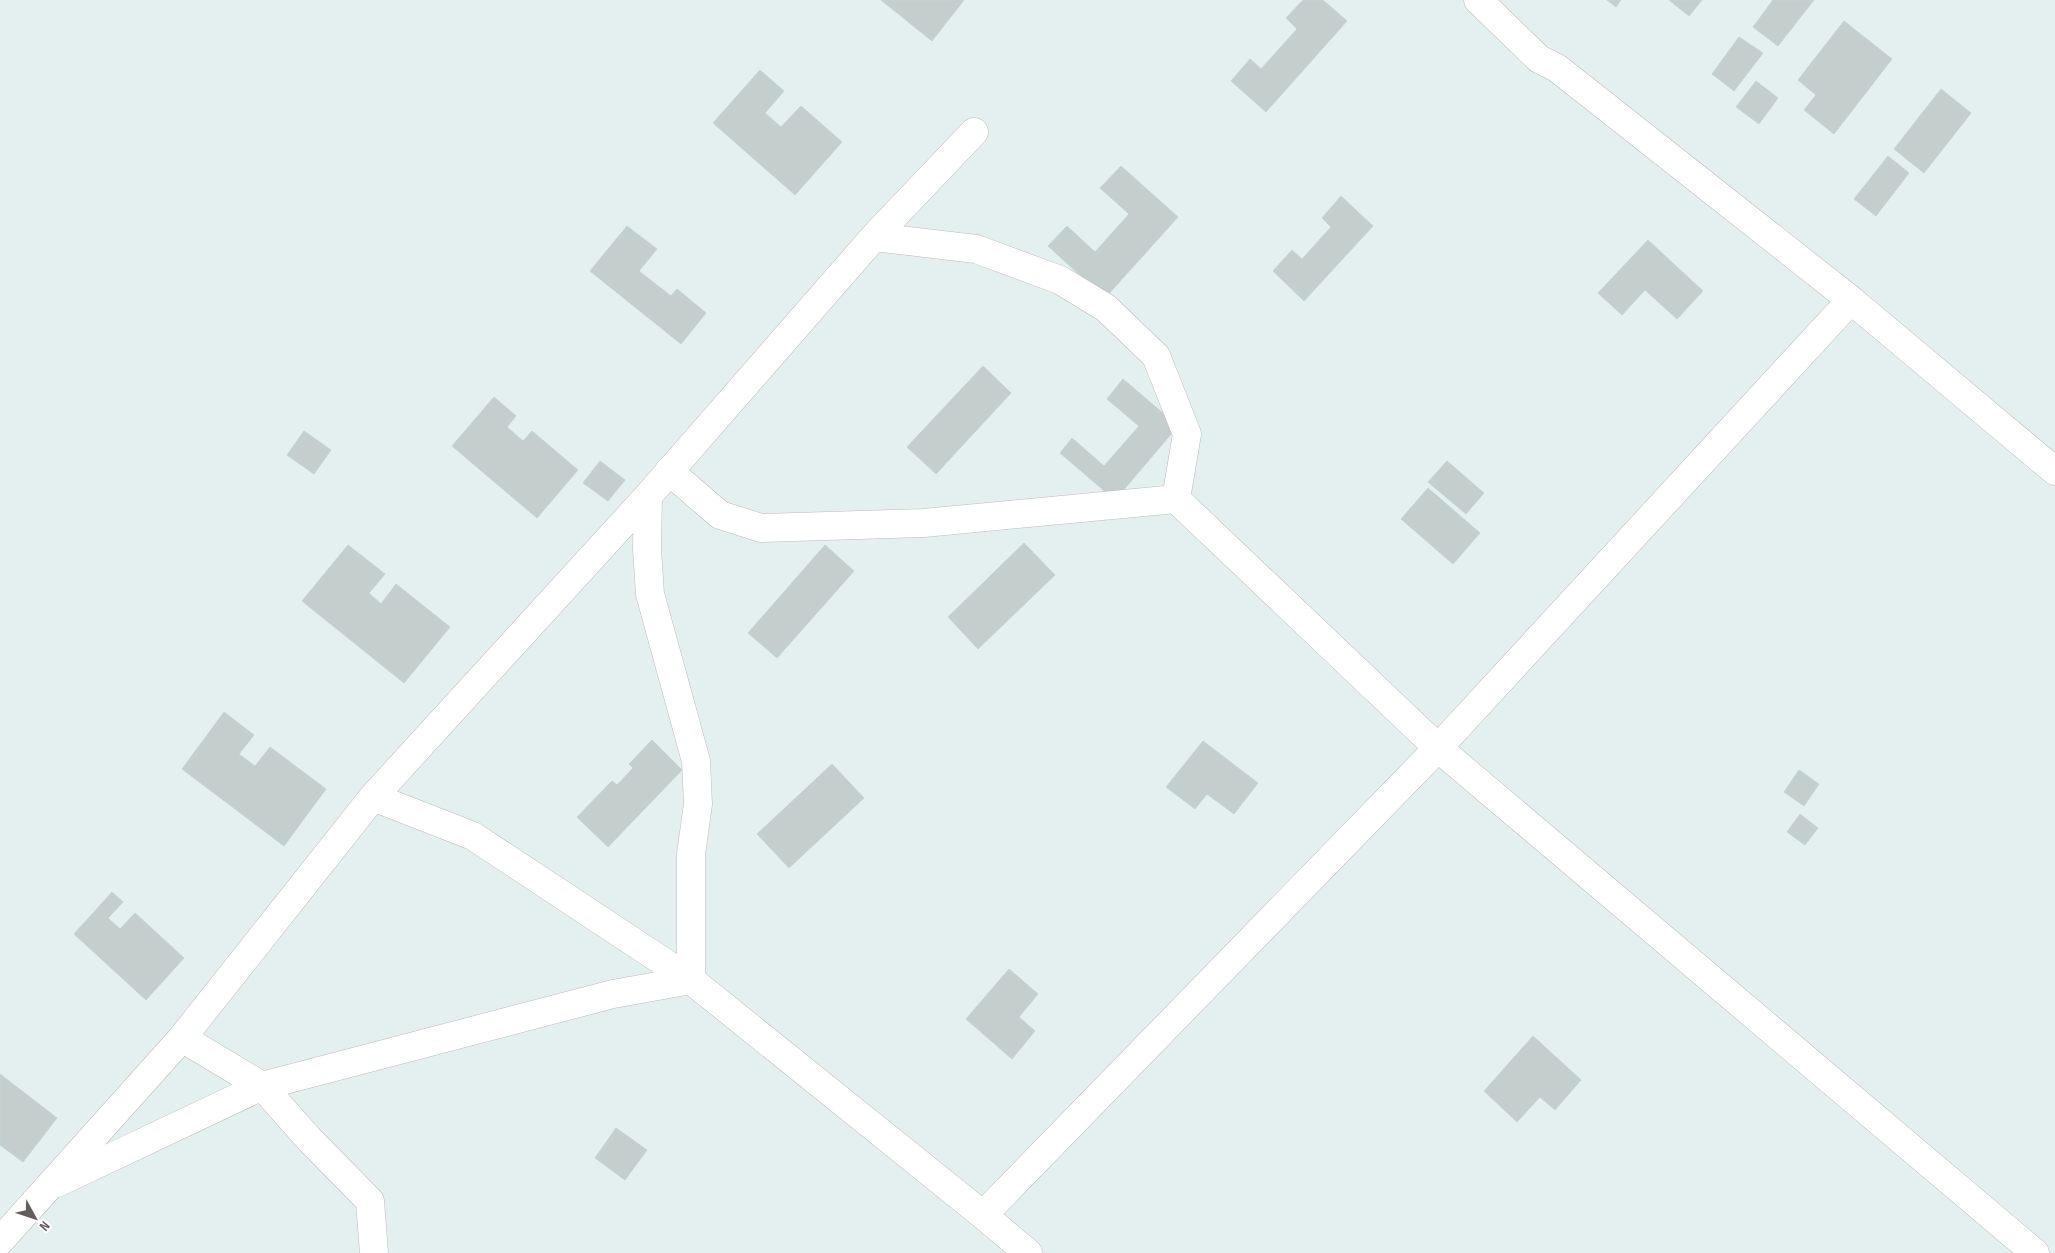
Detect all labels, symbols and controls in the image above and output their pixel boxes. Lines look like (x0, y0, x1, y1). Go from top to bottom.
north arrow (10, 1193, 60, 1243)
text: N (36, 1218, 53, 1234)

